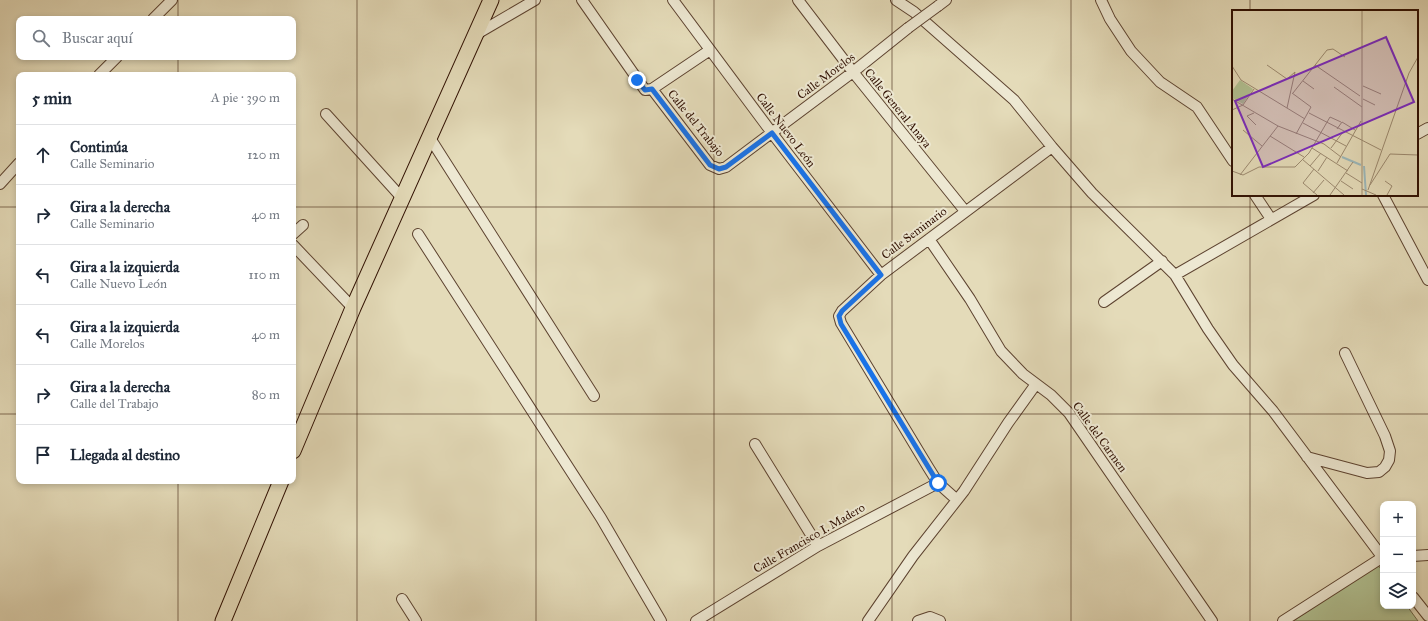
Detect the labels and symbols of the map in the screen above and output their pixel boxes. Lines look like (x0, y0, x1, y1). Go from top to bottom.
inset map (1232, 10, 1418, 196)
street label: Calle Morelos (794, 50, 858, 102)
street label: Calle General Anaya (862, 65, 935, 151)
route end (628, 71, 646, 89)
street label: Calle del Trabajo (665, 87, 727, 159)
street label: Calle Nuevo León (753, 90, 819, 170)
street label: Calle Seminario (879, 204, 949, 262)
street label: Calle del Carmen (1070, 399, 1130, 475)
route start (929, 474, 947, 492)
street label: Calle Francisco I. Madero (751, 500, 867, 576)

